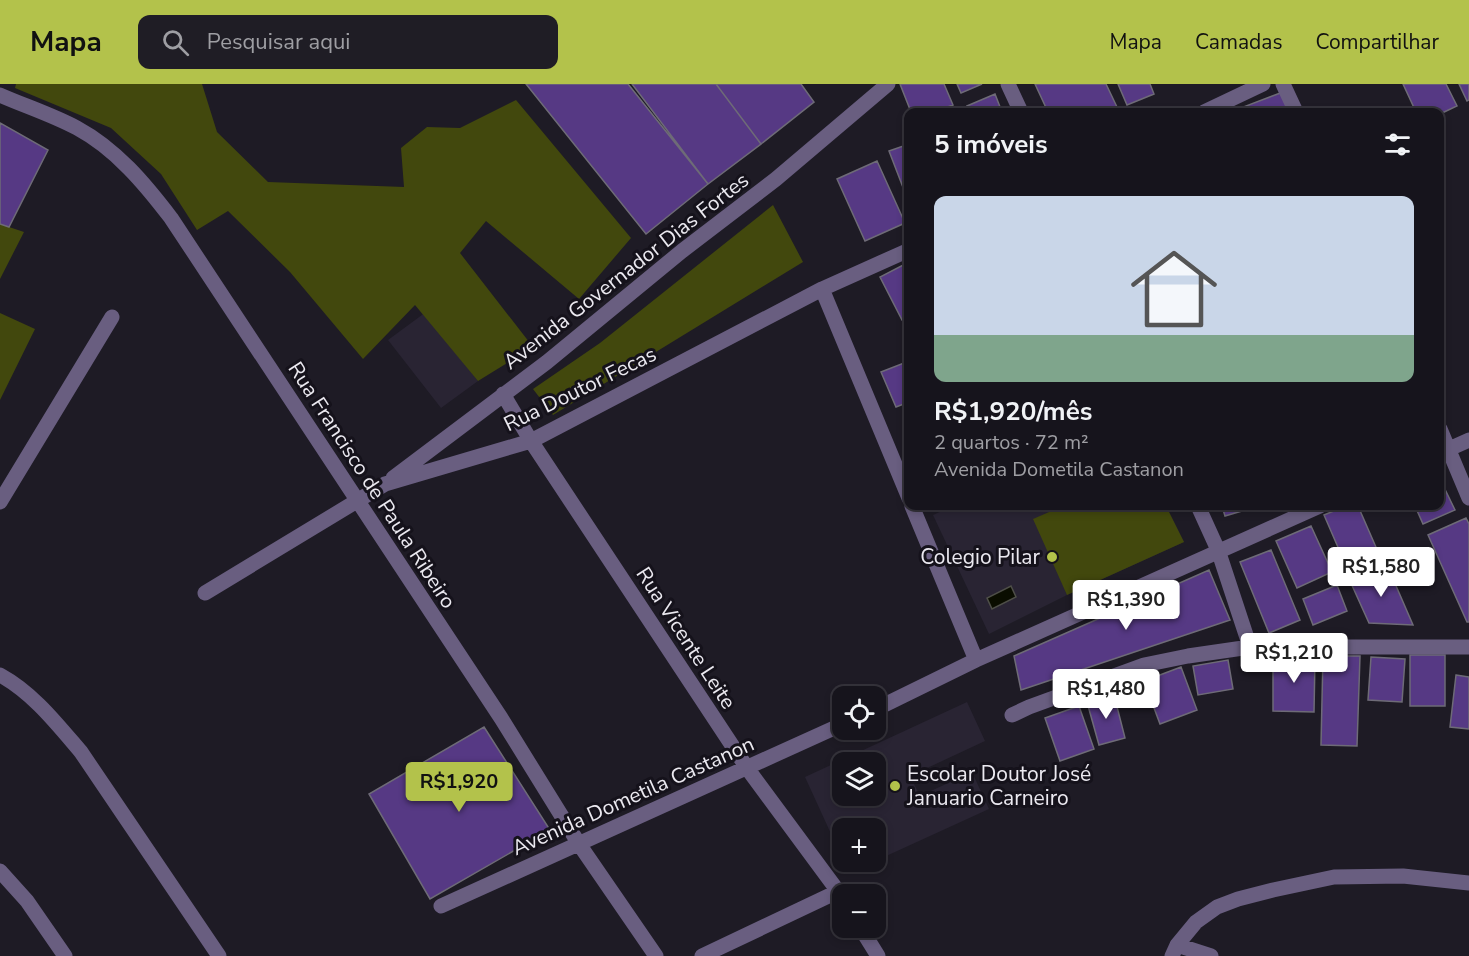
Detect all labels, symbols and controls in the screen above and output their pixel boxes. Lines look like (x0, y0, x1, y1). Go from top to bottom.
search box (138, 15, 558, 69)
text: Mapa (30, 23, 102, 61)
icon: search (159, 26, 192, 59)
text: Pesquisar aqui (207, 27, 350, 57)
text: Mapa (1110, 28, 1162, 56)
text: Camadas (1195, 28, 1282, 56)
text: Compartilhar (1315, 28, 1439, 56)
text: 5 imóveis (934, 127, 1048, 162)
icon: filters (1381, 128, 1414, 161)
street label: Avenida Governador Dias Fortes (497, 166, 755, 376)
icon: home (1120, 235, 1228, 343)
street label: Rua Doutor Fecas (499, 340, 661, 438)
street label: Rua Francisco de Paula Ribeiro (282, 356, 462, 614)
text: R$1,920/mês (934, 394, 1092, 429)
text: 2 quartos · 72 m² (934, 429, 1089, 456)
text: Avenida Dometila Castanon (934, 456, 1184, 483)
place label: Colegio Pilar (920, 543, 1040, 571)
pin: R$1,580 (1326, 547, 1436, 598)
marker: Colegio Pilar (1045, 550, 1059, 564)
text: R$1,580 (1342, 553, 1420, 580)
street label: Rua Vicente Leite (630, 562, 742, 714)
pin: R$1,390 (1071, 580, 1181, 631)
text: R$1,390 (1087, 586, 1165, 613)
pin: R$1,210 (1239, 633, 1349, 684)
text: R$1,210 (1255, 639, 1333, 666)
pin: R$1,480 (1051, 669, 1161, 720)
text: R$1,480 (1067, 675, 1145, 702)
map controls (832, 686, 886, 938)
button: locate (832, 686, 886, 740)
street label: Avenida Dometila Castanon (507, 730, 759, 862)
button: layers (832, 752, 886, 806)
place label: Escolar Doutor José Januario Carneiro (906, 760, 1091, 812)
pin: R$1,920 (404, 762, 514, 813)
text: R$1,920 (420, 768, 498, 795)
marker: Escolar Doutor José Januario Carneiro (888, 779, 902, 793)
button: + (832, 818, 886, 872)
button: − (832, 884, 886, 938)

